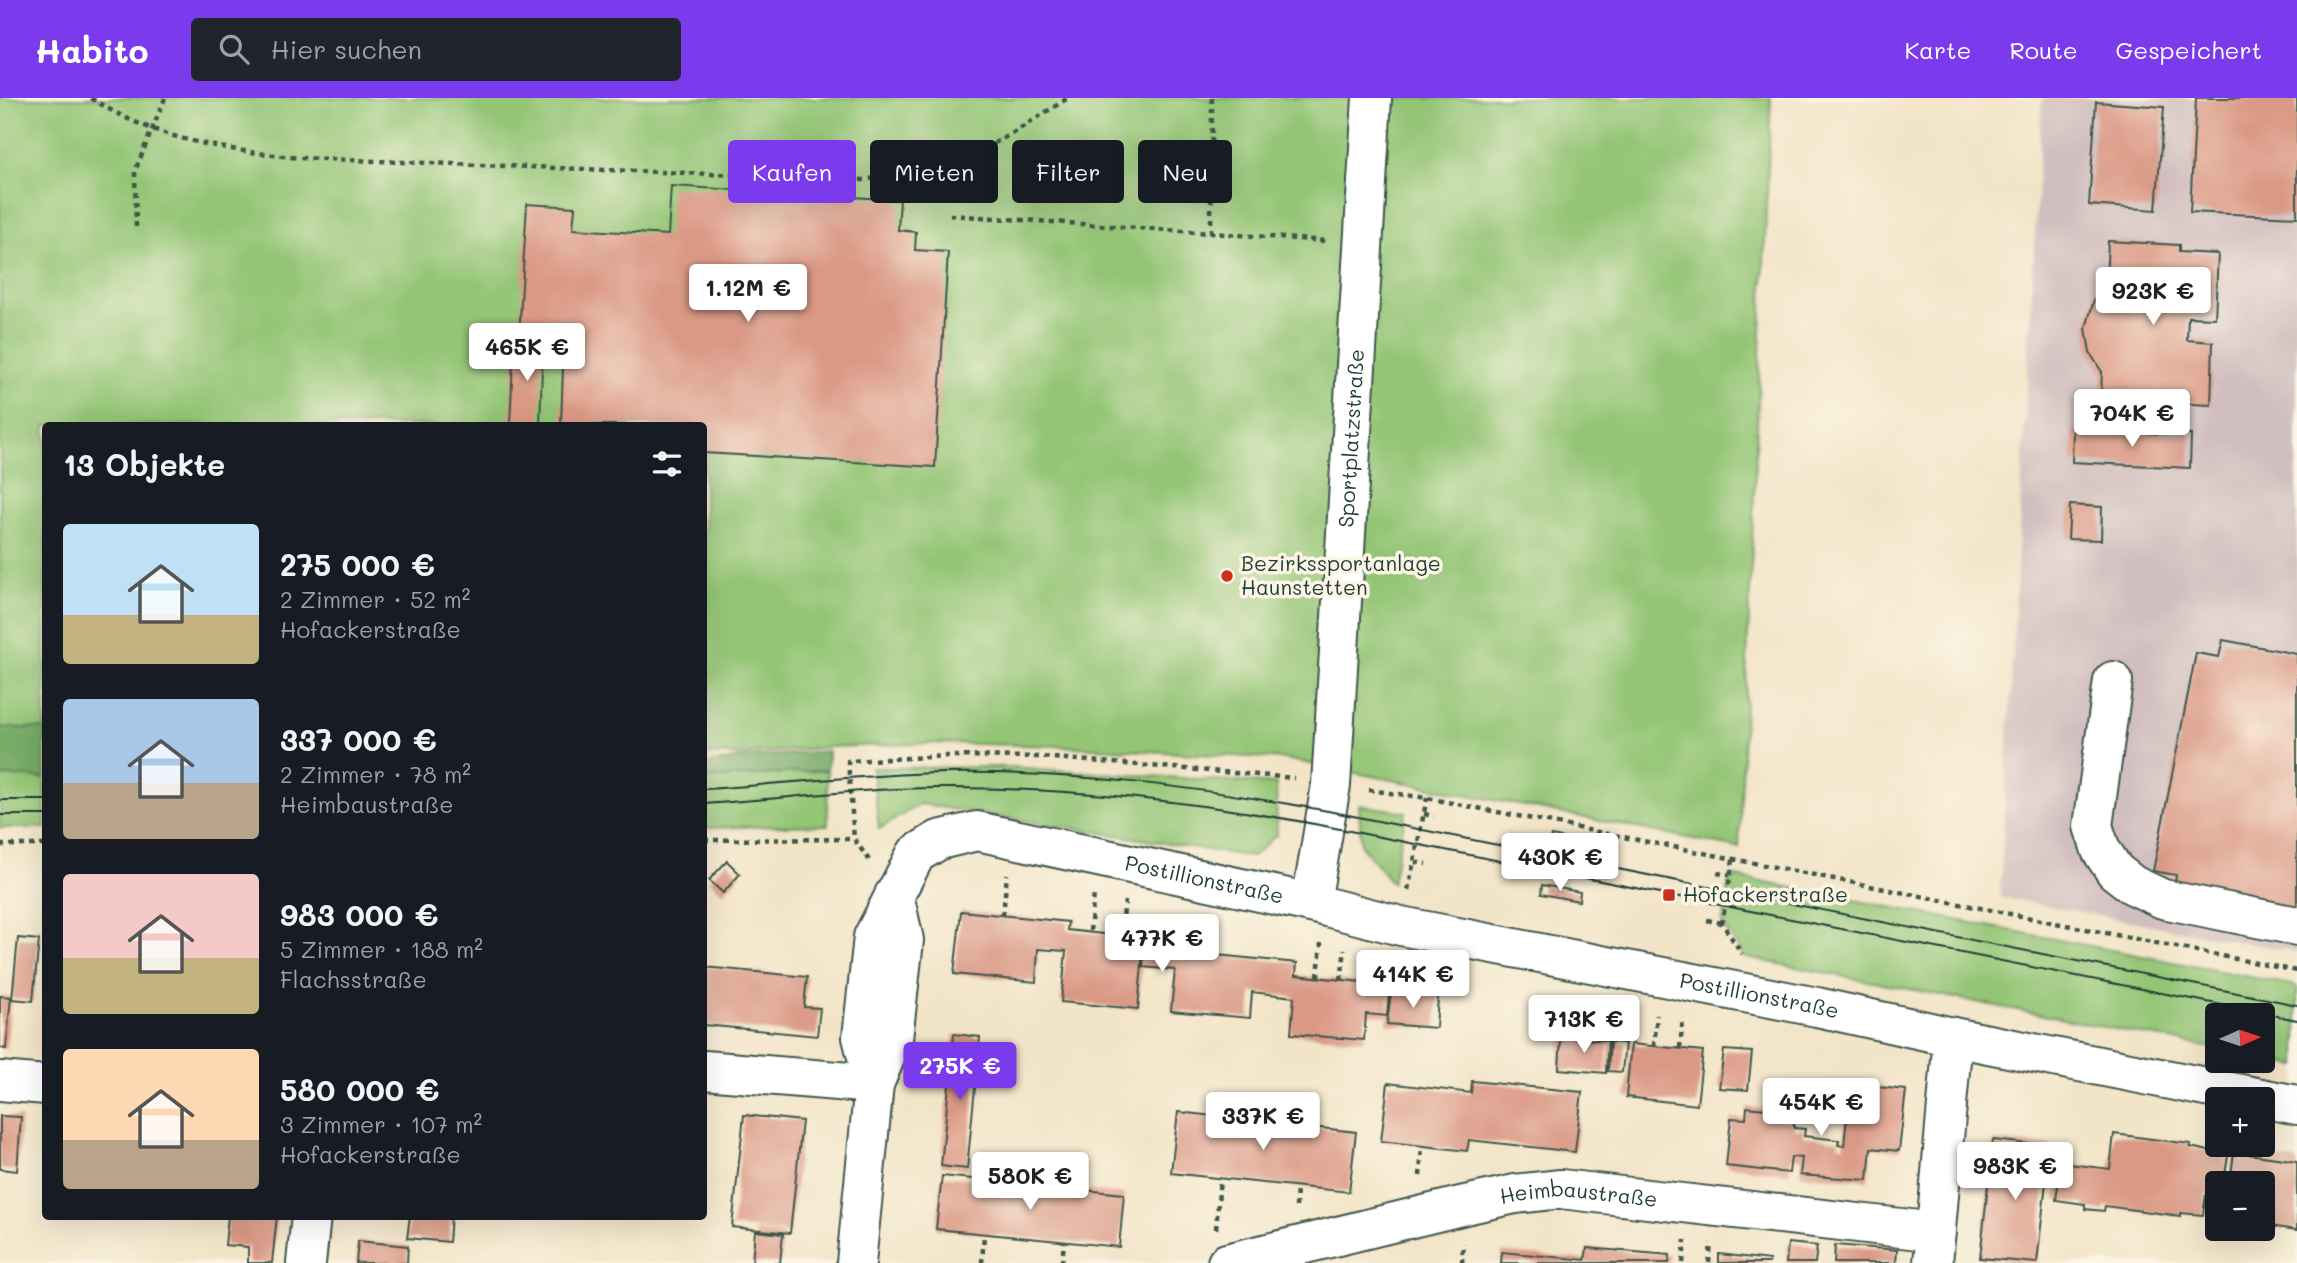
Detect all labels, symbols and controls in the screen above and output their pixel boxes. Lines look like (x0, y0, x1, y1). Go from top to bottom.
search box (191, 18, 681, 81)
text: Habito (35, 28, 149, 71)
icon: search (215, 30, 253, 68)
text: Hier suchen (271, 32, 422, 66)
text: Karte (1904, 34, 1971, 65)
text: Route (2009, 34, 2078, 65)
text: Gespeichert (2116, 34, 2262, 65)
chip: Kaufen (728, 140, 856, 203)
chip: Mieten (870, 140, 998, 203)
chip: Filter (1012, 140, 1124, 203)
chip: Neu (1138, 140, 1232, 203)
pin: 1.12M € (683, 264, 813, 324)
pin: 923K € (2096, 268, 2210, 327)
text: 1.12M € (705, 272, 791, 302)
text: 923K € (2112, 275, 2194, 305)
pin: 465K € (470, 324, 584, 383)
text: 465K € (485, 331, 569, 361)
street label: Sportplatzstraße (1331, 348, 1369, 528)
pin: 704K € (2075, 390, 2189, 449)
text: 704K € (2090, 397, 2174, 427)
text: 13 Objekte (63, 444, 225, 484)
icon: filters (648, 445, 686, 483)
text: 275 000 € (280, 544, 435, 584)
place label: Bezirkssportanlage Haunstetten (1241, 549, 1441, 600)
icon: home (119, 552, 203, 636)
marker: Bezirkssportanlage Haunstetten (1219, 568, 1235, 584)
text: 2 Zimmer · 52 m² (280, 584, 471, 614)
text: Hofackerstraße (280, 614, 461, 644)
text: 337 000 € (280, 719, 437, 759)
icon: home (119, 727, 203, 811)
text: 2 Zimmer · 78 m² (280, 759, 471, 789)
text: Heimbaustraße (280, 789, 454, 819)
pin: 430K € (1503, 834, 1617, 893)
text: 430K € (1517, 841, 1603, 871)
street label: Postillionstraße (1123, 848, 1286, 909)
place label: Hofackerstraße (1683, 880, 1848, 907)
marker: Hofackerstraße (1661, 887, 1677, 903)
text: 983 000 € (280, 894, 438, 934)
icon: home (119, 902, 203, 986)
pin: 477K € (1105, 914, 1219, 974)
text: 477K € (1121, 922, 1203, 952)
text: 5 Zimmer · 188 m² (280, 934, 483, 964)
pin: 414K € (1356, 950, 1470, 1010)
text: 414K € (1372, 958, 1454, 988)
text: Flachsstraße (280, 964, 427, 994)
street label: Postillionstraße (1677, 966, 1842, 1023)
pin: 713K € (1527, 996, 1641, 1055)
text: 713K € (1545, 1003, 1623, 1033)
north arrow (2205, 1003, 2275, 1073)
map controls (2205, 1003, 2275, 1241)
pin: 275K € (903, 1042, 1017, 1102)
text: 275K € (919, 1050, 1001, 1080)
text: 580 000 € (280, 1069, 439, 1109)
icon: home (119, 1077, 203, 1161)
pin: 454K € (1764, 1079, 1878, 1138)
text: 454K € (1779, 1086, 1863, 1116)
button: + (2205, 1087, 2275, 1157)
pin: 337K € (1206, 1093, 1320, 1152)
text: 337K € (1222, 1100, 1304, 1130)
text: 3 Zimmer · 107 m² (280, 1109, 482, 1139)
text: Hofackerstraße (280, 1139, 461, 1169)
pin: 983K € (1958, 1142, 2072, 1202)
text: 983K € (1973, 1150, 2057, 1180)
pin: 580K € (973, 1152, 1087, 1212)
text: 580K € (988, 1160, 1072, 1190)
button: − (2205, 1171, 2275, 1241)
street label: Heimbaustraße (1497, 1174, 1659, 1212)

